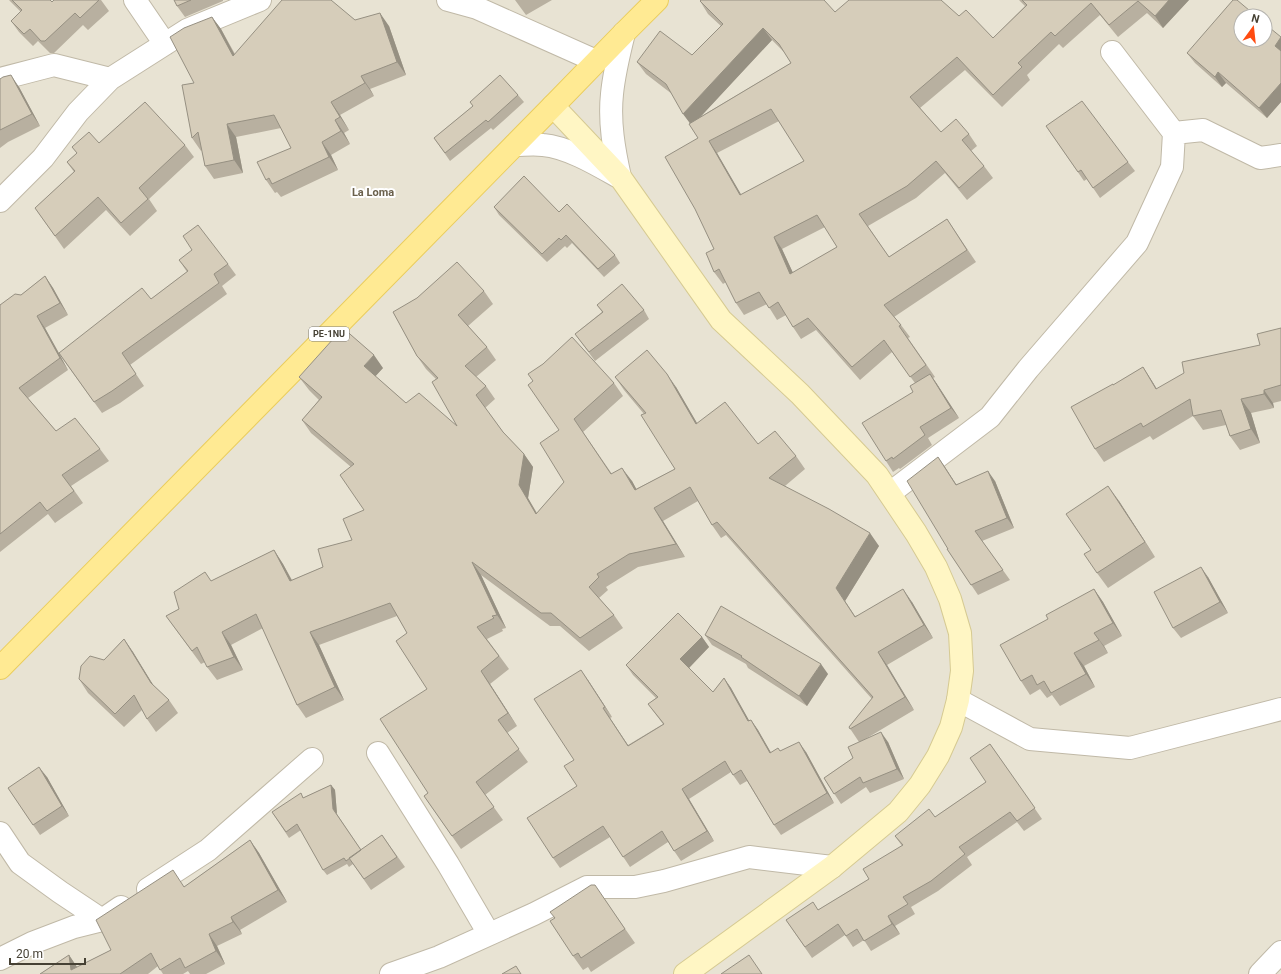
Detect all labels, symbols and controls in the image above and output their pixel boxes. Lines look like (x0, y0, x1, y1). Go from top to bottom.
north arrow (1233, 8, 1273, 48)
text: N (1250, 12, 1261, 26)
district label: La Loma (352, 186, 394, 199)
road number: PE-1NU (309, 327, 349, 341)
scale bar (10, 940, 85, 966)
text: 20 m (16, 947, 43, 961)

